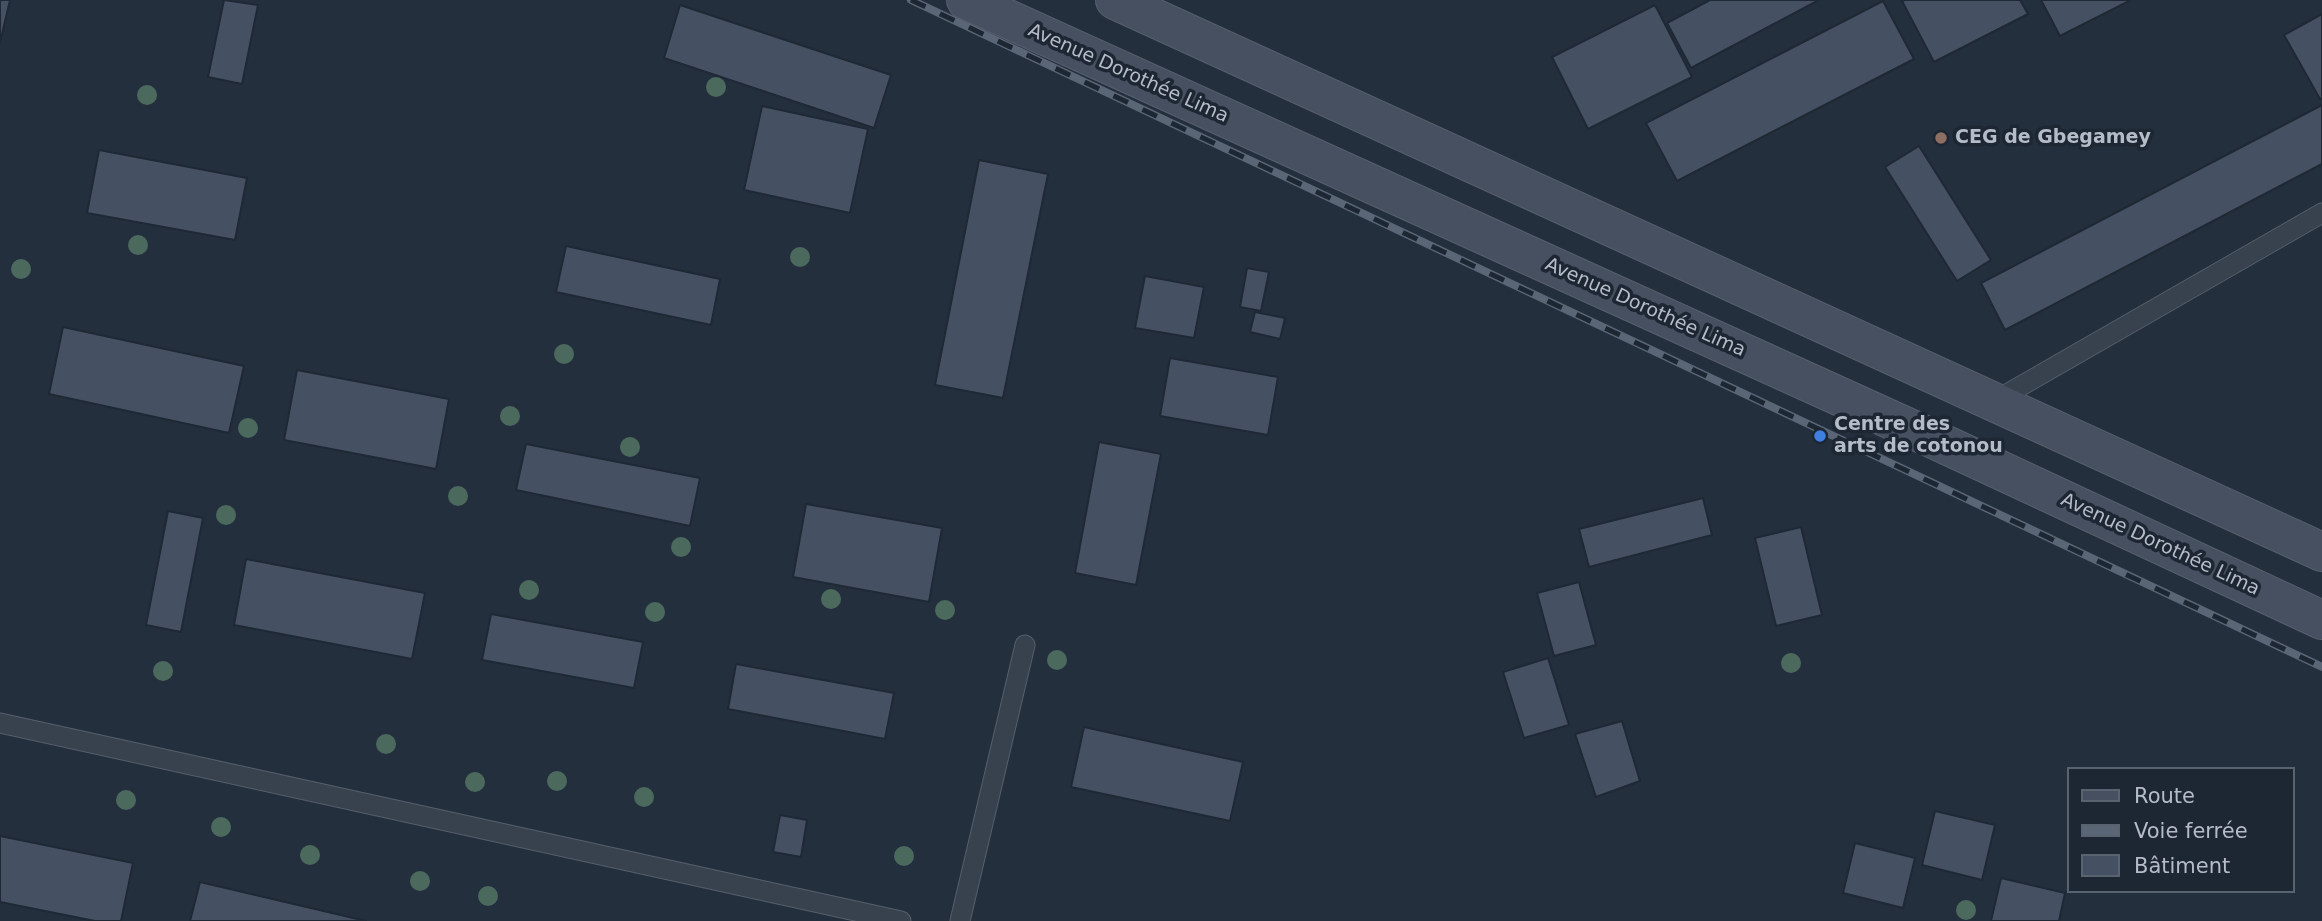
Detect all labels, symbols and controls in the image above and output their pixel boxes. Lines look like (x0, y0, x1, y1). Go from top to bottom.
street label: Avenue Dorothée Lima (1024, 19, 1232, 129)
place label: CEG de Gbegamey (1955, 127, 2151, 149)
marker: CEG de Gbegamey (1933, 130, 1949, 146)
street label: Avenue Dorothée Lima (1541, 253, 1749, 363)
place label: Centre des arts de cotonou (1834, 414, 2003, 458)
marker: Centre des arts de cotonou (1812, 428, 1828, 444)
street label: Avenue Dorothée Lima (2057, 489, 2263, 601)
legend (2066, 767, 2294, 893)
text: Route (2134, 784, 2195, 808)
text: Voie ferrée (2134, 819, 2248, 843)
text: Bâtiment (2134, 854, 2230, 878)

